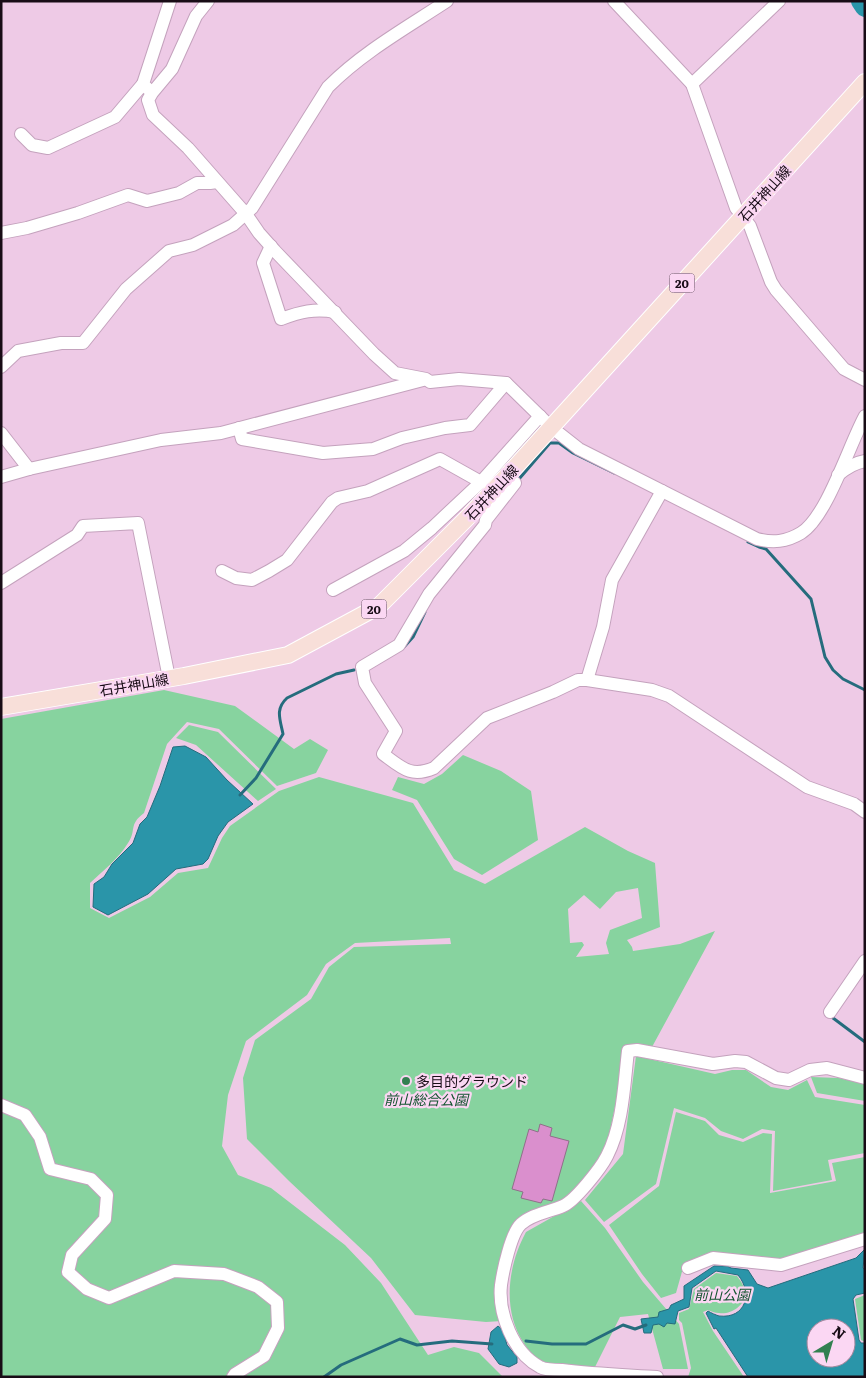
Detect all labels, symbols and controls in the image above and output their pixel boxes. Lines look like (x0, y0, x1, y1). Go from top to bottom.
street label: 石井神山線 (733, 160, 795, 226)
road number: 20 (670, 274, 694, 292)
street label: 石井神山線 (460, 460, 522, 524)
road number: 20 (362, 600, 386, 618)
street label: 石井神山線 (98, 668, 170, 700)
place label: 多目的グラウンド (416, 1071, 528, 1091)
marker: 多目的グラウンド (400, 1075, 412, 1087)
park label: 前山総合公園 (384, 1089, 470, 1109)
park label: 前山公園 (694, 1284, 752, 1304)
north arrow (806, 1318, 856, 1368)
text: N (829, 1320, 851, 1344)

